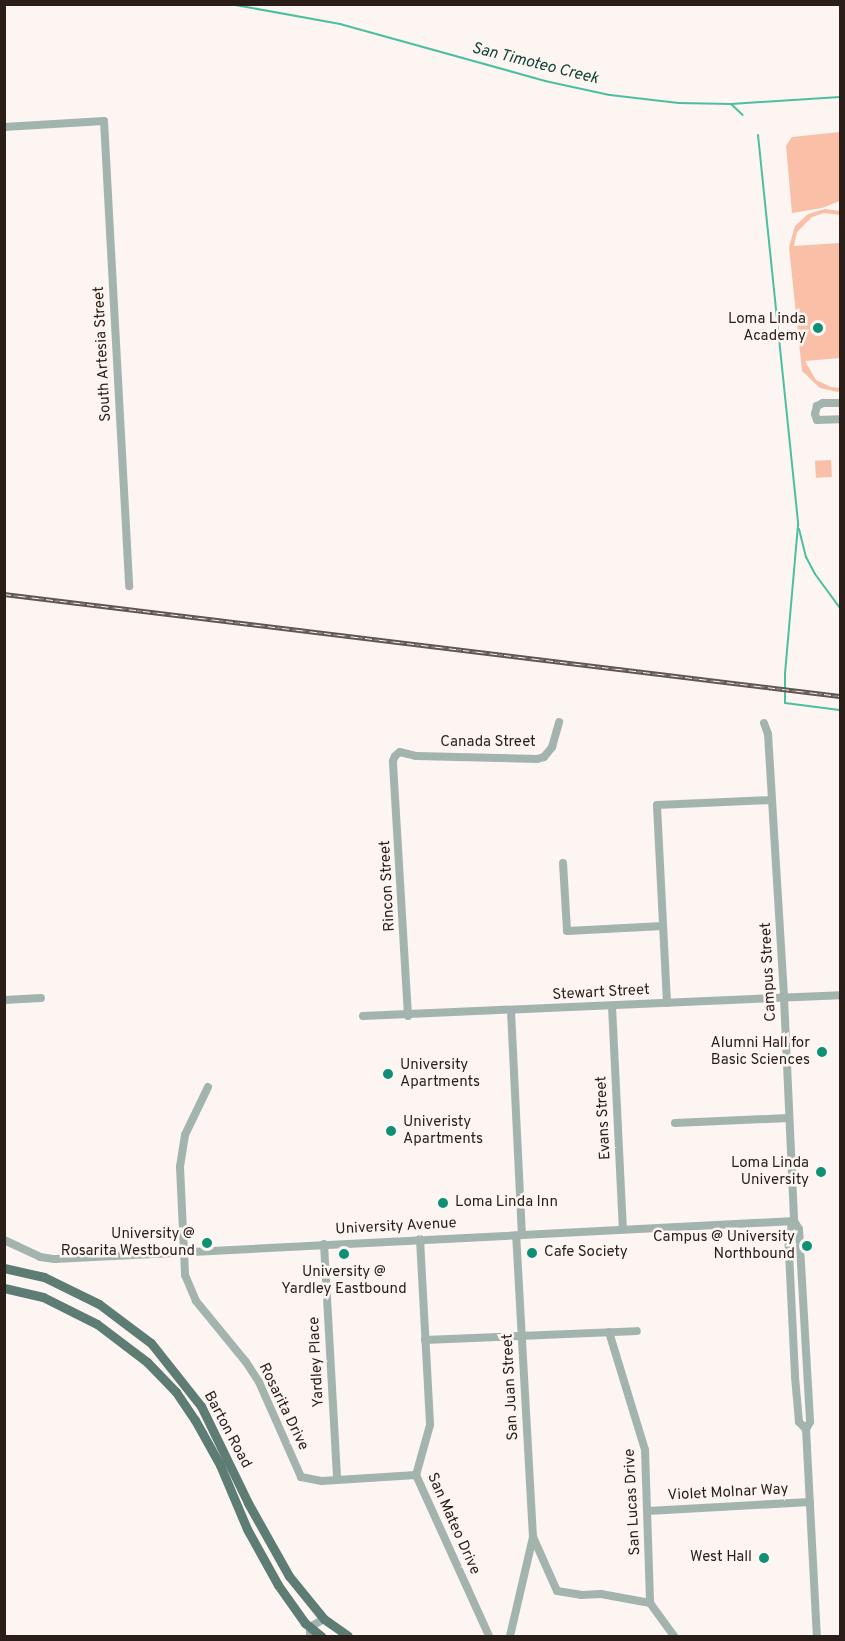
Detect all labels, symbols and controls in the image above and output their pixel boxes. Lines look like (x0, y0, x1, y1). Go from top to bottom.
water label: San Timoteo Creek (469, 39, 601, 89)
street label: South Artesia Street (90, 286, 116, 422)
place label: Loma Linda Academy (728, 310, 806, 345)
marker: Loma Linda Academy (811, 321, 825, 335)
street label: Canada Street (440, 734, 536, 752)
street label: Rincon Street (377, 840, 399, 932)
street label: Campus Street (757, 922, 781, 1022)
street label: Stewart Street (552, 981, 650, 1005)
place label: Alumni Hall for Basic Sciences (711, 1034, 810, 1069)
marker: Alumni Hall for Basic Sciences (815, 1045, 829, 1059)
place label: University Apartments (400, 1056, 480, 1091)
marker: University Apartments (381, 1067, 395, 1081)
street label: Evans Street (593, 1076, 615, 1160)
place label: Univeristy Apartments (403, 1113, 483, 1148)
marker: Univeristy Apartments (384, 1124, 398, 1138)
place label: Loma Linda University (731, 1154, 809, 1189)
marker: Loma Linda University (814, 1165, 828, 1179)
place label: Loma Linda Inn (455, 1194, 558, 1212)
marker: Loma Linda Inn (436, 1196, 450, 1210)
street label: University Avenue (335, 1215, 457, 1239)
place label: University @ Rosarita Westbound (61, 1225, 195, 1260)
place label: Campus @ University Northbound (653, 1228, 795, 1263)
marker: University @ Rosarita Westbound (200, 1236, 214, 1250)
marker: Campus @ University Northbound (800, 1239, 814, 1253)
place label: Cafe Society (544, 1244, 628, 1262)
marker: Cafe Society (525, 1246, 539, 1260)
marker: University @ Yardley Eastbound (337, 1247, 351, 1261)
place label: University @ Yardley Eastbound (281, 1263, 407, 1298)
street label: Yardley Place (306, 1316, 328, 1408)
street label: San Juan Street (499, 1333, 523, 1441)
street label: Rosarita Drive (254, 1360, 312, 1454)
street label: Barton Road (199, 1388, 255, 1472)
street label: San Lucas Drive (621, 1448, 645, 1556)
street label: San Mateo Drive (422, 1470, 484, 1578)
street label: Violet Molnar Way (667, 1481, 789, 1505)
place label: West Hall (690, 1549, 752, 1567)
marker: West Hall (757, 1551, 771, 1565)

